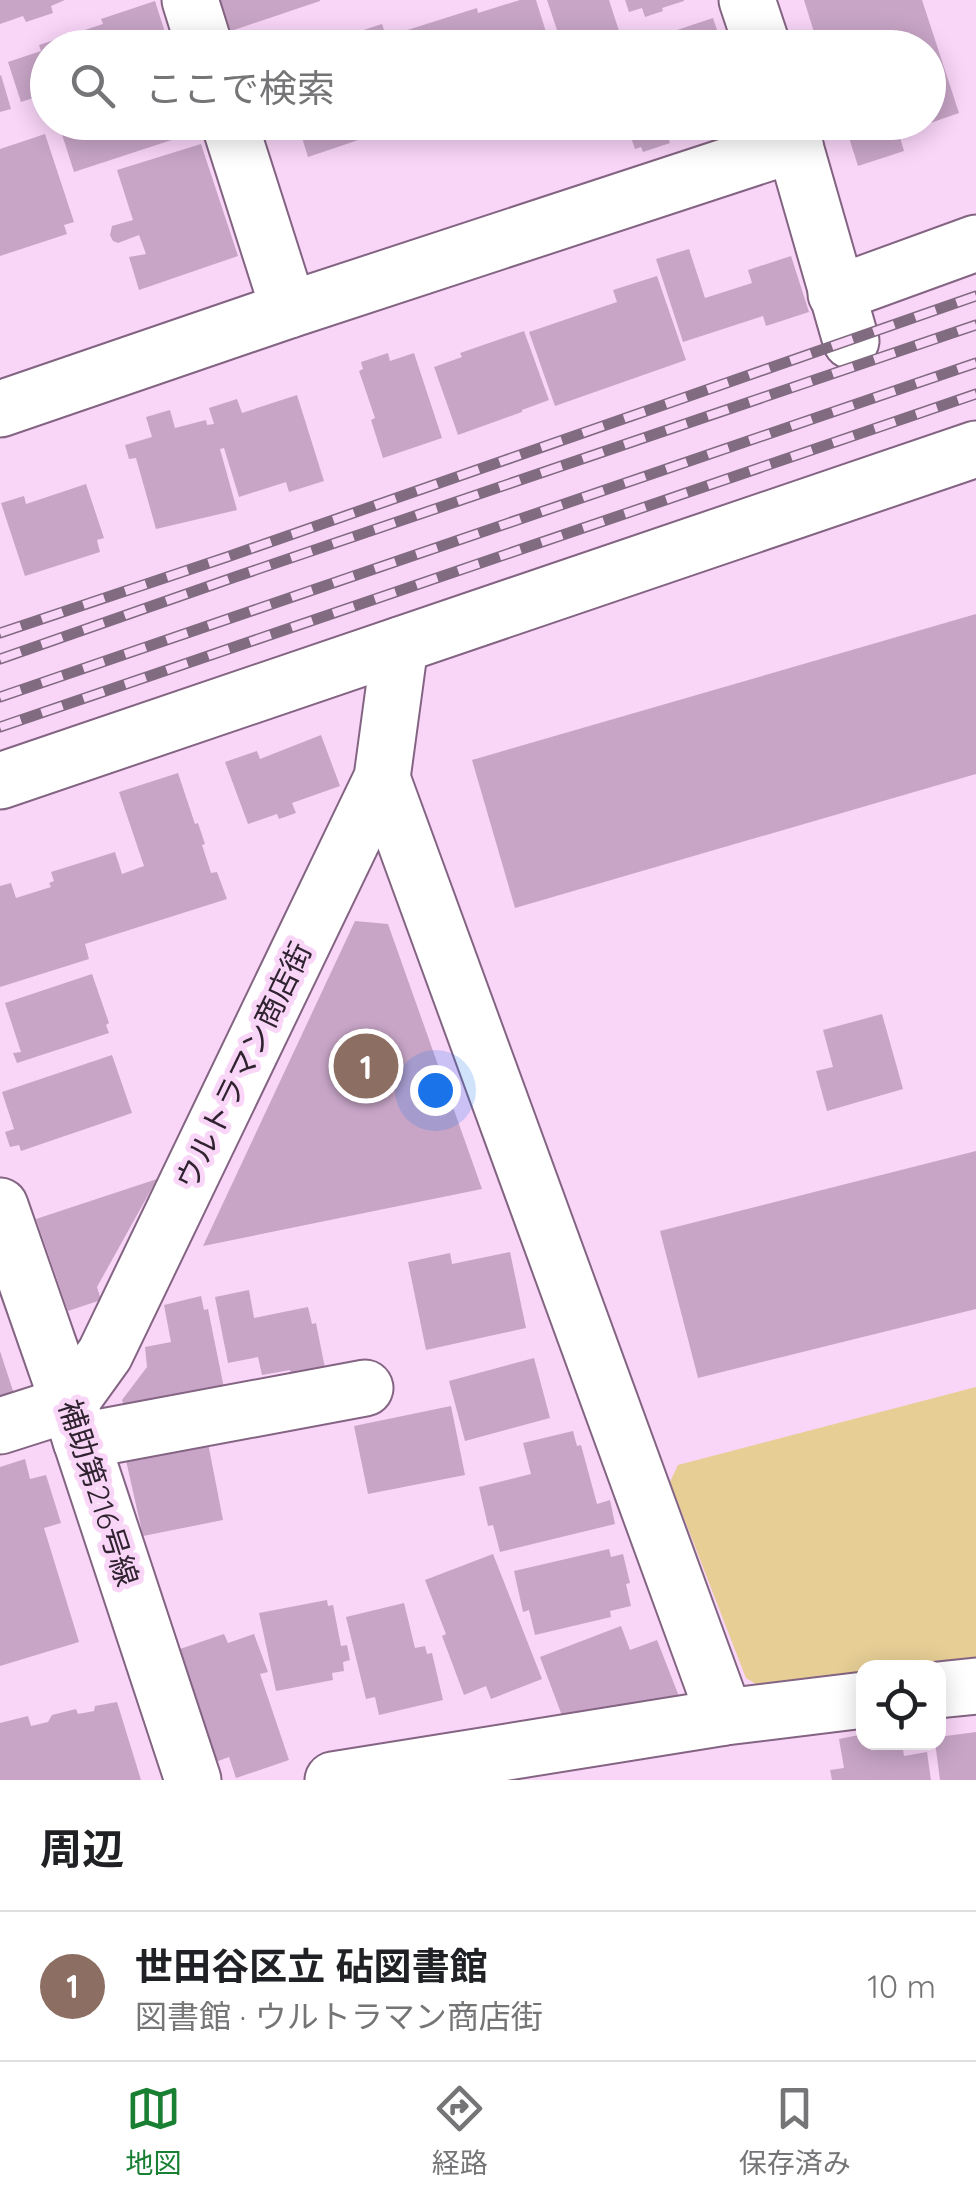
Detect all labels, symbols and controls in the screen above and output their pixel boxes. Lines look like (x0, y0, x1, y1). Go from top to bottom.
search box (30, 30, 946, 140)
icon: search (65, 58, 120, 113)
text: ここで検索 (145, 64, 335, 112)
street label: ウルトラマン商店街 (167, 936, 319, 1195)
pin: 1 (334, 1028, 398, 1104)
your location (410, 1065, 461, 1116)
street label: 補助第216号線 (51, 1395, 147, 1591)
map controls (856, 1660, 946, 1750)
button: locate (856, 1660, 946, 1750)
text: 周辺 (40, 1822, 124, 1875)
text: 世田谷区立 砧図書館 (135, 1942, 488, 1990)
text: 1 (66, 1966, 79, 2006)
text: 10 m (867, 1966, 936, 2006)
text: 図書館 · ウルトラマン商店街 (135, 1996, 543, 2036)
tab: 地図 (125, 2081, 181, 2181)
tab: 経路 (432, 2081, 488, 2181)
tab: 保存済み (739, 2081, 851, 2181)

